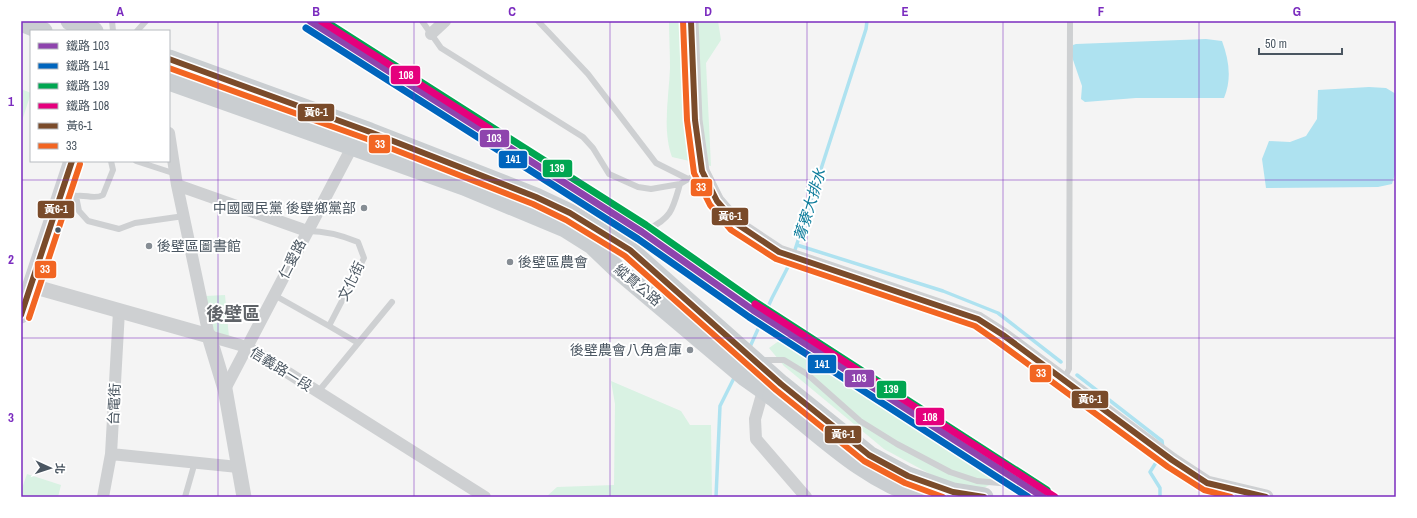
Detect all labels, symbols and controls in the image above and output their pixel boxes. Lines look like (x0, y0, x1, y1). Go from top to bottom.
text: A (116, 3, 124, 20)
text: B (312, 3, 320, 20)
text: C (508, 3, 516, 20)
text: D (704, 3, 712, 20)
text: E (901, 3, 909, 20)
text: F (1098, 3, 1105, 20)
text: G (1293, 3, 1301, 20)
legend (30, 30, 170, 162)
scale bar (1259, 30, 1342, 56)
text: 50 m (1265, 36, 1287, 52)
text: 鐵路 103 (66, 38, 109, 54)
text: 鐵路 141 (66, 58, 110, 74)
line badge: 108 (390, 65, 421, 85)
text: 108 (398, 68, 414, 82)
text: 鐵路 139 (66, 78, 109, 94)
text: 1 (8, 93, 14, 110)
text: 鐵路 108 (66, 98, 109, 114)
line badge: 黃6-1 (297, 103, 335, 122)
text: 黃6-1 (304, 105, 328, 119)
text: 黃6-1 (66, 118, 93, 134)
line badge: 103 (479, 129, 510, 148)
text: 103 (486, 131, 502, 145)
line badge: 33 (368, 134, 391, 154)
text: 33 (375, 137, 385, 151)
text: 33 (66, 138, 77, 154)
line badge: 141 (498, 150, 528, 169)
text: 141 (505, 152, 521, 166)
line badge: 139 (542, 159, 573, 178)
text: 139 (549, 161, 565, 175)
water label: 菁寮大排水 (789, 165, 831, 244)
line badge: 33 (690, 178, 713, 197)
text: 33 (696, 180, 706, 194)
place label: 中國國民黨 後壁鄉黨部 (213, 199, 356, 217)
line badge: 黃6-1 (37, 200, 75, 219)
text: 黃6-1 (44, 202, 68, 216)
marker: 中國國民黨 後壁鄉黨部 (359, 203, 369, 213)
line badge: 黃6-1 (711, 207, 749, 226)
text: 黃6-1 (718, 209, 742, 223)
unlabelled marker (53, 225, 63, 235)
street label: 仁愛路 (274, 236, 310, 282)
place label: 後壁區圖書館 (157, 237, 241, 255)
marker: 後壁區圖書館 (144, 241, 154, 251)
text: 2 (8, 251, 14, 268)
place label: 後壁區農會 (518, 253, 588, 271)
marker: 後壁區農會 (505, 257, 515, 267)
street label: 文化街 (334, 258, 368, 304)
line badge: 33 (34, 260, 57, 279)
street label: 縱貫公路 (611, 260, 665, 310)
text: 33 (40, 262, 50, 276)
district label: 後壁區 (206, 301, 260, 326)
place label: 後壁農會八角倉庫 (570, 341, 682, 359)
street label: 信義路一段 (247, 343, 315, 395)
marker: 後壁農會八角倉庫 (685, 345, 695, 355)
line badge: 141 (807, 354, 837, 374)
text: 141 (814, 357, 830, 371)
line badge: 33 (1029, 364, 1052, 383)
text: 33 (1036, 366, 1046, 380)
line badge: 103 (844, 369, 875, 388)
text: 103 (851, 371, 867, 385)
line badge: 139 (876, 380, 907, 399)
text: 139 (883, 382, 899, 396)
street label: 台電街 (104, 383, 124, 425)
line badge: 黃6-1 (1071, 390, 1109, 409)
text: 黃6-1 (1078, 392, 1102, 406)
line badge: 108 (915, 407, 945, 426)
text: 3 (8, 409, 14, 426)
text: 108 (922, 410, 938, 424)
line badge: 黃6-1 (824, 425, 862, 444)
text: 黃6-1 (831, 427, 855, 441)
north arrow (30, 448, 70, 488)
text: 北 (53, 463, 67, 474)

